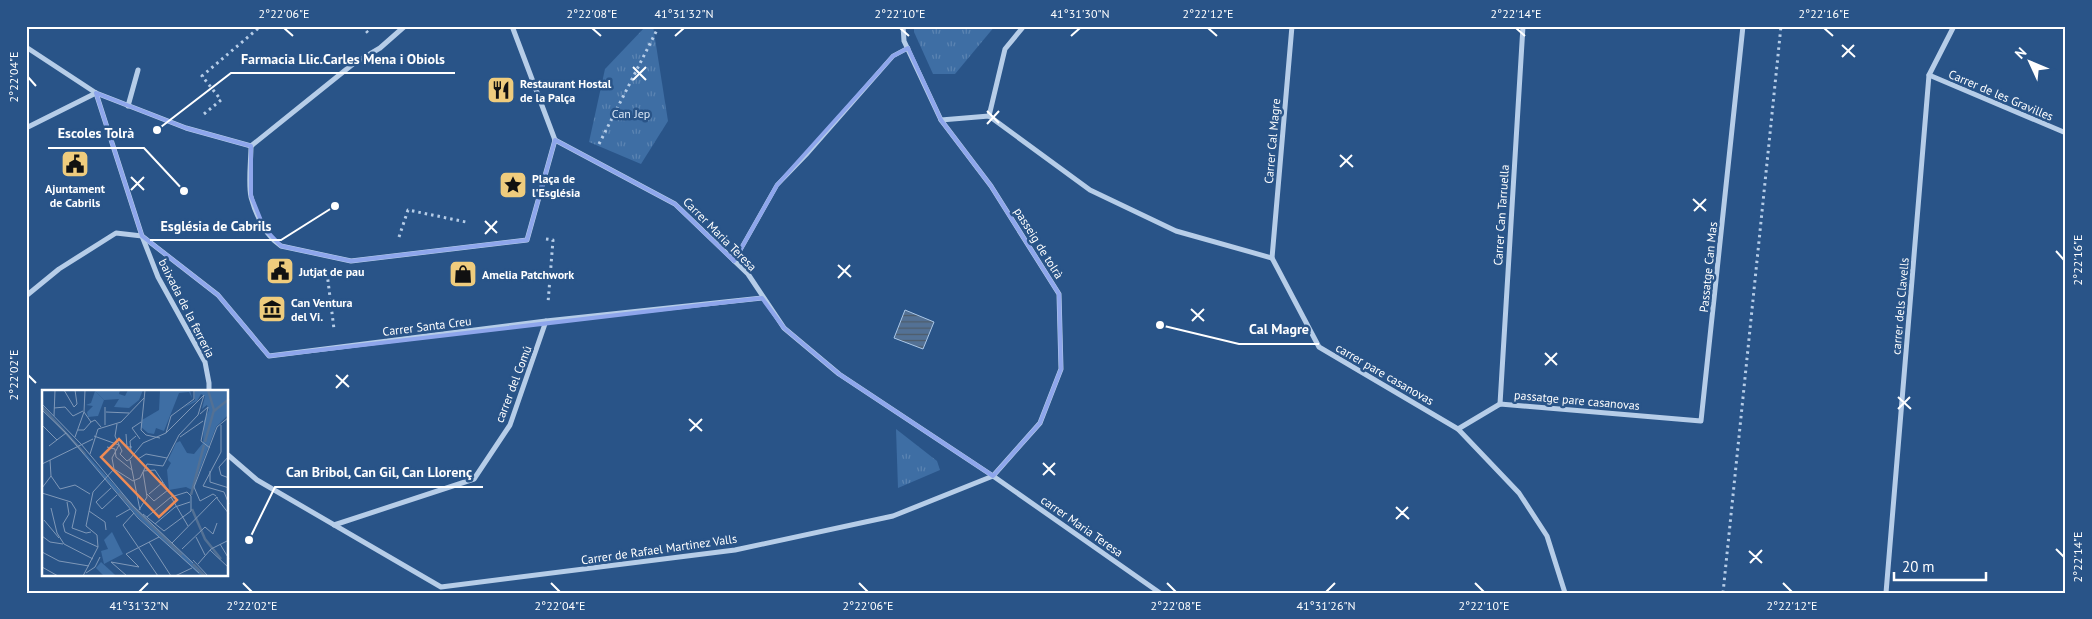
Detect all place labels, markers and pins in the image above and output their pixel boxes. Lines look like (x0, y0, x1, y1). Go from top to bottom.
callout: Farmacia Llic.Carles Mena i Obiols (231, 44, 455, 73)
restaurant icon: Restaurant Hostal de la Palça (486, 75, 516, 105)
place label: Restaurant Hostal de la Palça (520, 76, 612, 105)
callout: Escoles Tolrà (48, 119, 144, 148)
public building icon: Ajuntament de Cabrils (60, 149, 90, 179)
place icon: Plaça de l'Església (498, 170, 528, 200)
place label: Plaça de l'Església (532, 171, 580, 200)
place label: Ajuntament de Cabrils (45, 181, 106, 210)
callout: Església de Cabrils (150, 211, 281, 240)
public building icon: Jutjat de pau (265, 256, 295, 286)
shop icon: Amelia Patchwork (448, 259, 478, 289)
place label: Jutjat de pau (298, 264, 365, 279)
place label: Amelia Patchwork (482, 267, 574, 282)
museum icon: Can Ventura del Vi. (257, 294, 287, 324)
place label: Can Ventura del Vi. (291, 295, 353, 324)
callout: Cal Magre (1239, 315, 1319, 344)
callout: Can Bribol, Can Gil, Can Llorenç (275, 458, 483, 487)

